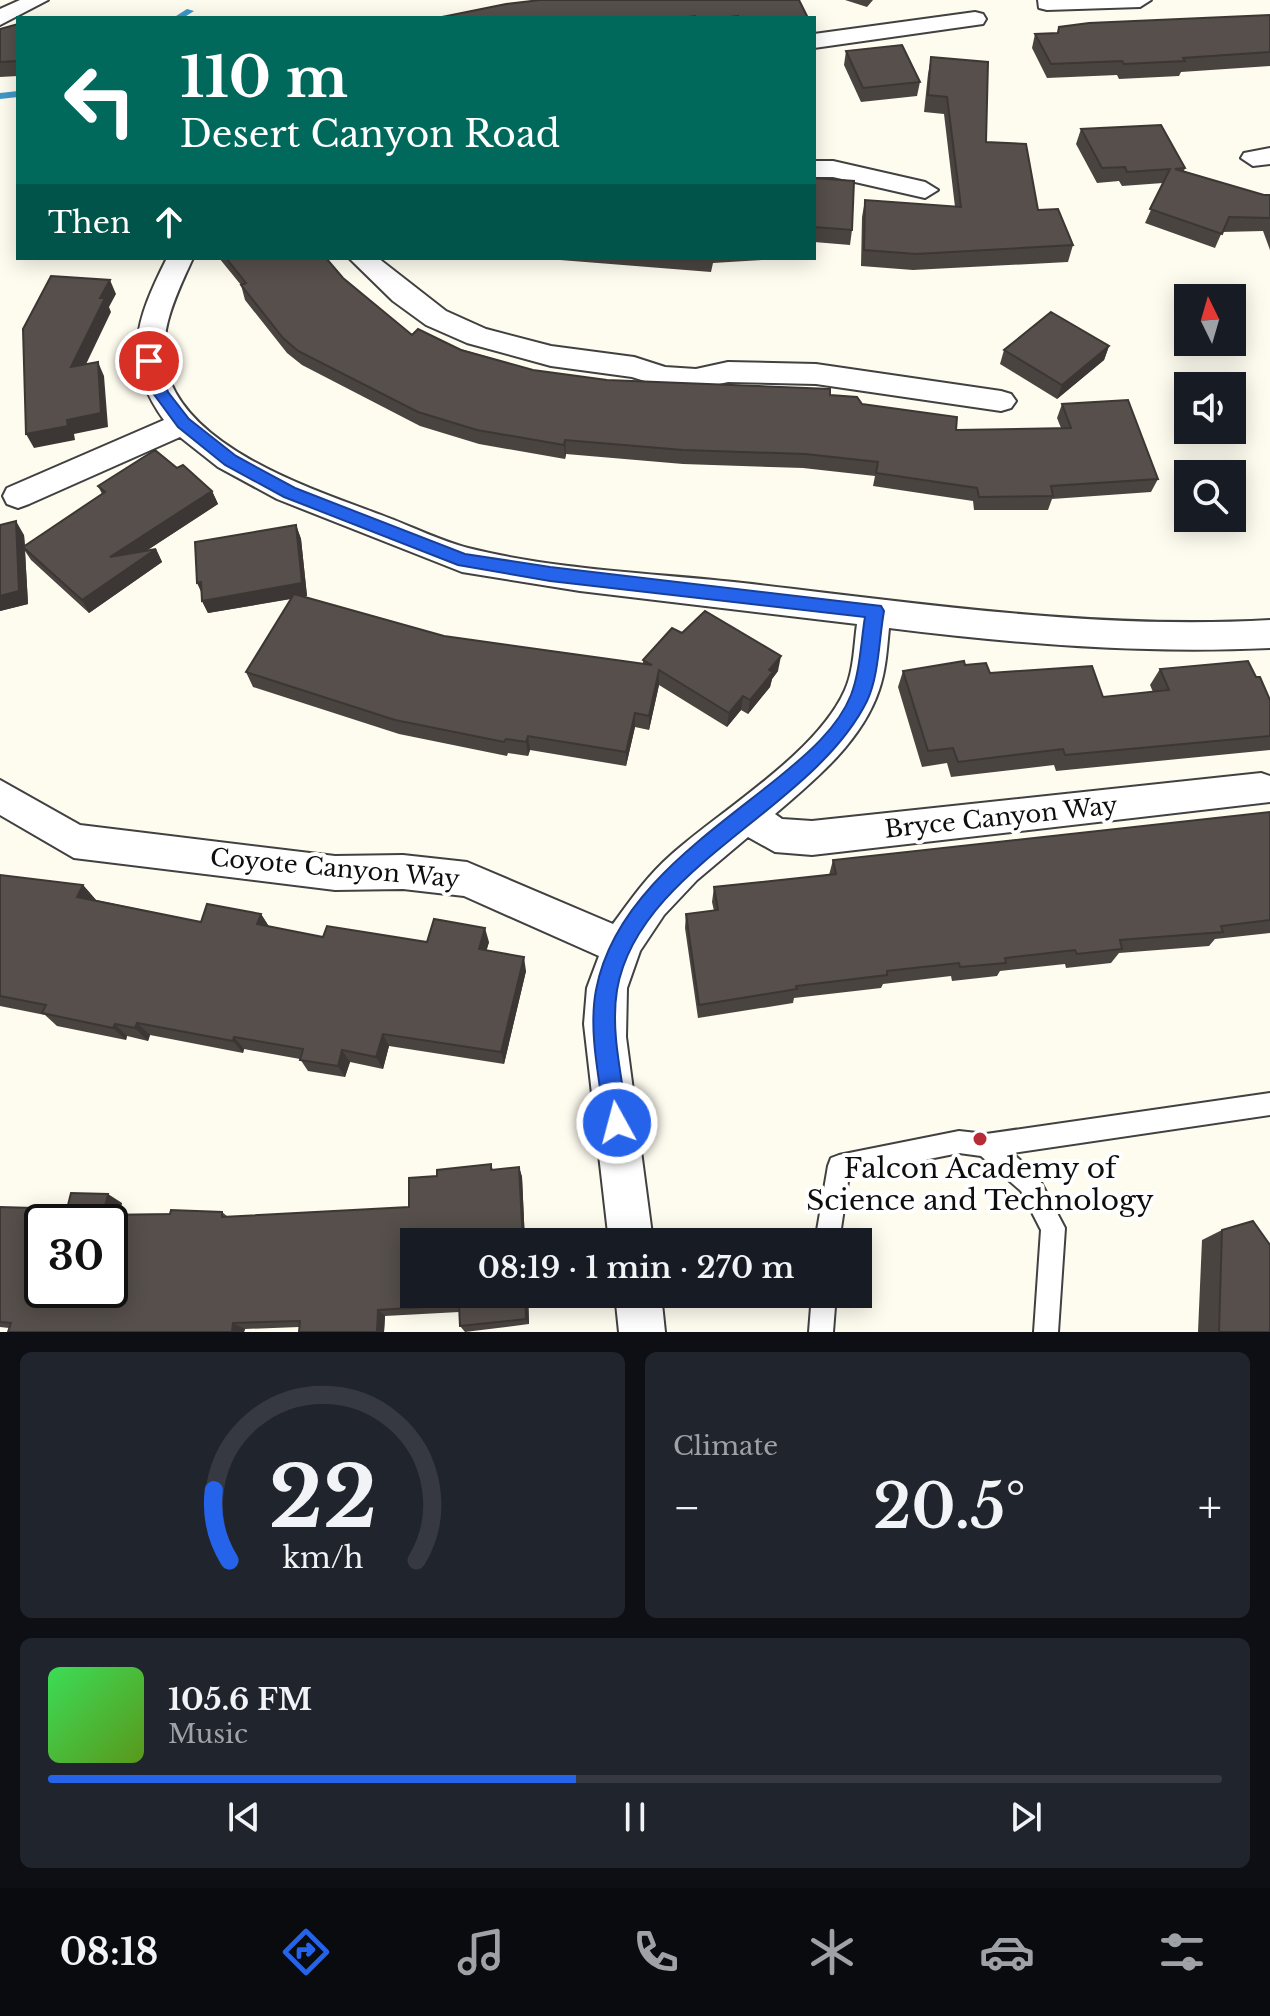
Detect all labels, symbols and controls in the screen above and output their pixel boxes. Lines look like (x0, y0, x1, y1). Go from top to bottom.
text: 110 m (180, 43, 348, 112)
icon: left (48, 48, 152, 152)
text: Desert Canyon Road (180, 112, 560, 157)
icon: ahead (147, 200, 191, 244)
text: Then (48, 204, 131, 241)
north arrow (1174, 284, 1246, 356)
map controls (1174, 284, 1246, 532)
pin (115, 327, 183, 395)
icon: arrive (127, 339, 171, 383)
button: sound (1174, 372, 1246, 444)
button: search (1174, 460, 1246, 532)
street label: Bryce Canyon Way (883, 790, 1120, 844)
street label: Coyote Canyon Way (209, 843, 462, 893)
position arrow (575, 1081, 659, 1165)
marker: Falcon Academy of Science and Technology (971, 1130, 989, 1148)
place label: Falcon Academy of Science and Technology (806, 1151, 1154, 1218)
speed limit sign: 30 (24, 1204, 128, 1308)
text: 08:19 · 1 min · 270 m (478, 1249, 794, 1286)
text: Climate (673, 1430, 778, 1462)
text: 22 (268, 1446, 377, 1549)
text: 20.5° (873, 1470, 1026, 1544)
text: − (673, 1480, 701, 1535)
text: + (1198, 1480, 1222, 1535)
text: km/h (282, 1540, 363, 1576)
text: 105.6 FM (168, 1681, 312, 1718)
text: Music (168, 1718, 248, 1750)
icon: previous (222, 1795, 266, 1839)
icon: pause (613, 1795, 657, 1839)
icon: next (1004, 1795, 1048, 1839)
icon: directions (278, 1924, 334, 1980)
icon: music (453, 1924, 509, 1980)
icon: phone (628, 1924, 684, 1980)
icon: climate (804, 1924, 860, 1980)
icon: car (979, 1924, 1035, 1980)
icon: filters (1154, 1924, 1210, 1980)
text: 08:18 (60, 1930, 158, 1975)

